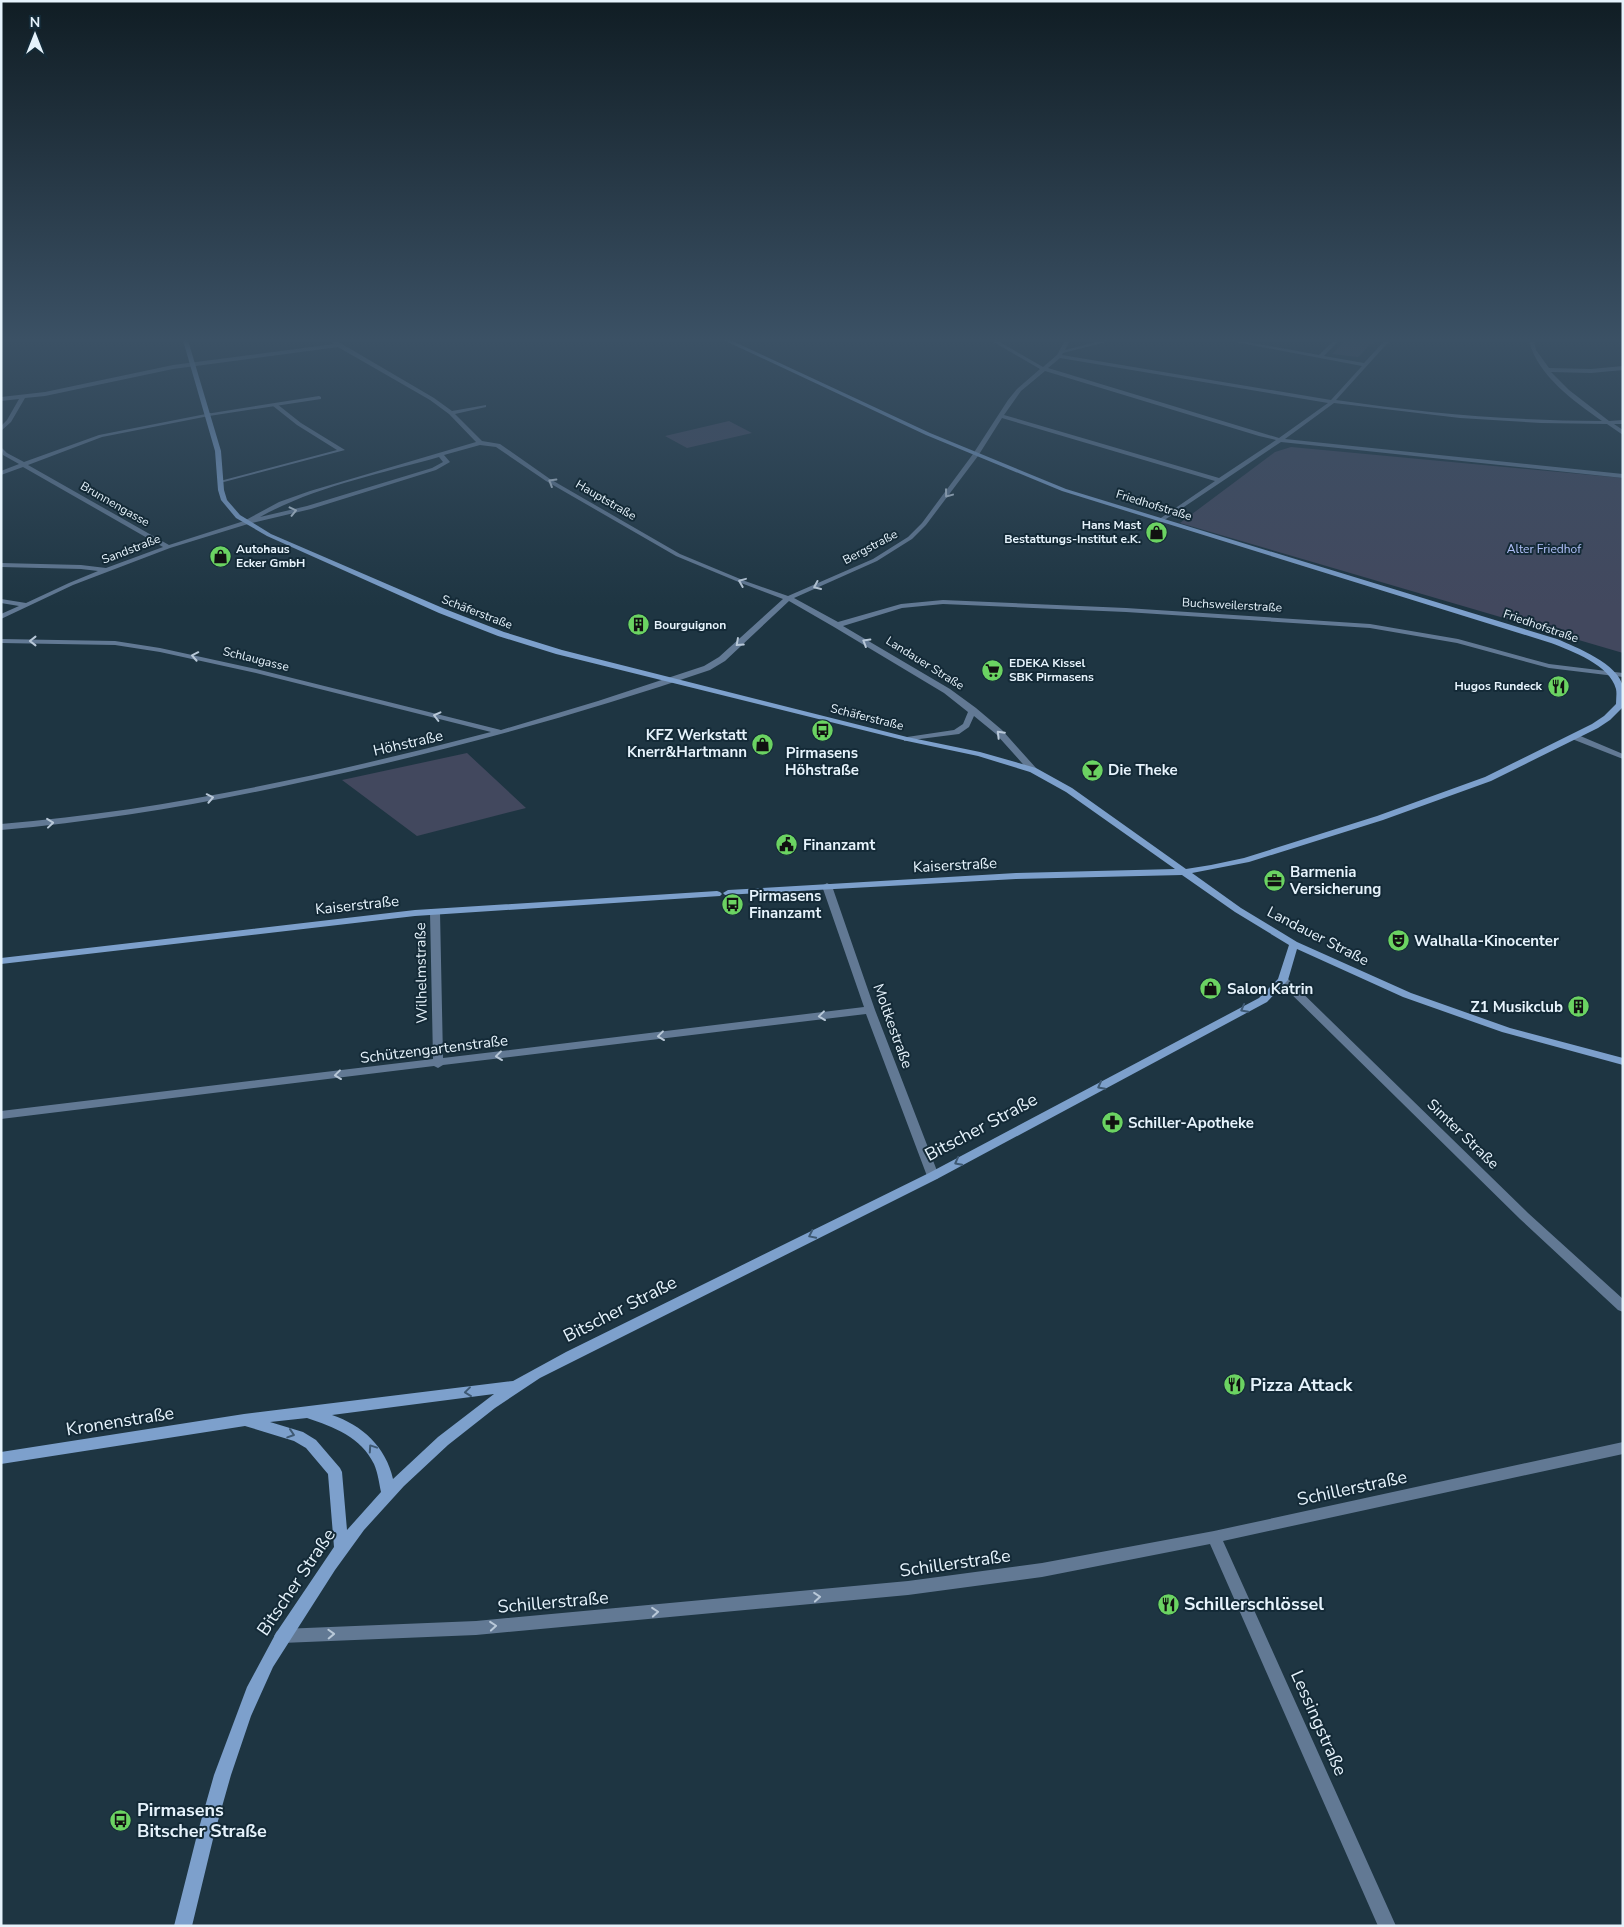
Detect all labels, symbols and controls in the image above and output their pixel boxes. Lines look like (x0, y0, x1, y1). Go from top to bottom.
north arrow (10, 10, 60, 60)
text: N (30, 13, 40, 32)
street label: Hauptstraße (573, 476, 639, 524)
street label: Brunnengasse (78, 478, 152, 530)
one-way arrow (549, 479, 558, 488)
street label: Friedhofstraße (1114, 486, 1194, 524)
one-way arrow (945, 488, 953, 497)
one-way arrow (289, 506, 298, 517)
place label: Hans Mast Bestattungs-Institut e.K. (1004, 517, 1141, 547)
shop icon: Hans Mast Bestattungs-Institut e.K. (1145, 520, 1169, 544)
street label: Bergstraße (840, 526, 900, 568)
street label: Sandstraße (99, 530, 163, 568)
place label: Autohaus Ecker GmbH (236, 541, 305, 571)
park label: Alter Friedhof (1507, 541, 1582, 557)
shop icon: Autohaus Ecker GmbH (208, 544, 232, 568)
one-way arrow (738, 578, 747, 588)
one-way arrow (813, 579, 822, 590)
street label: Schäferstraße (439, 591, 515, 633)
street label: Buchsweilerstraße (1181, 594, 1283, 616)
street label: Friedhofstraße (1501, 606, 1581, 646)
building icon: Bourguignon (626, 613, 650, 637)
place label: Bourguignon (654, 617, 726, 633)
street label: Landauer Straße (883, 633, 967, 693)
one-way arrow (29, 636, 36, 646)
one-way arrow (735, 637, 744, 646)
one-way arrow (863, 639, 872, 649)
street label: Schlaugasse (221, 643, 291, 675)
one-way arrow (190, 652, 199, 662)
place label: EDEKA Kissel SBK Pirmasens (1009, 655, 1094, 685)
supermarket icon: EDEKA Kissel SBK Pirmasens (981, 658, 1005, 682)
restaurant icon: Hugos Rundeck (1546, 674, 1570, 698)
place label: Hugos Rundeck (1455, 678, 1543, 694)
street label: Schäferstraße (829, 700, 905, 734)
one-way arrow (433, 711, 442, 722)
bus stop icon: Pirmasens Höhstraße (810, 718, 834, 742)
street label: Höhstraße (371, 725, 445, 761)
place label: KFZ Werkstatt Knerr&Hartmann (627, 725, 747, 762)
one-way arrow (997, 730, 1006, 739)
shop icon: KFZ Werkstatt Knerr&Hartmann (751, 732, 775, 756)
place label: Pirmasens Höhstraße (785, 743, 859, 780)
bar icon: Die Theke (1080, 758, 1104, 782)
place label: Die Theke (1108, 760, 1178, 780)
one-way arrow (206, 794, 215, 804)
one-way arrow (46, 818, 54, 829)
public building icon: Finanzamt (775, 833, 799, 857)
place label: Finanzamt (803, 835, 875, 855)
street label: Kaiserstraße (912, 853, 998, 877)
place label: Barmenia Versicherung (1289, 862, 1381, 899)
office icon: Barmenia Versicherung (1262, 869, 1286, 893)
place label: Pirmasens Finanzamt (749, 886, 821, 923)
street label: Kaiserstraße (314, 891, 400, 919)
bus stop icon: Pirmasens Finanzamt (721, 893, 745, 917)
street label: Landauer Straße (1264, 902, 1372, 970)
street label: Wilhelmstraße (410, 922, 432, 1024)
theatre icon: Walhalla-Kinocenter (1386, 929, 1410, 953)
place label: Walhalla-Kinocenter (1414, 931, 1559, 951)
shop icon: Salon Katrin (1199, 977, 1223, 1001)
place label: Salon Katrin (1227, 979, 1313, 999)
street label: Moltkestraße (868, 981, 918, 1071)
building icon: Z1 Musikclub (1567, 995, 1591, 1019)
place label: Z1 Musikclub (1471, 997, 1563, 1017)
one-way arrow (1241, 1003, 1250, 1013)
one-way arrow (818, 1010, 826, 1021)
street label: Schützengartenstraße (359, 1030, 509, 1068)
one-way arrow (656, 1030, 664, 1041)
one-way arrow (495, 1050, 503, 1061)
one-way arrow (334, 1069, 342, 1080)
one-way arrow (1097, 1080, 1106, 1090)
street label: Bitscher Straße (920, 1087, 1042, 1167)
street label: Simter Straße (1423, 1095, 1503, 1173)
pharmacy icon: Schiller-Apotheke (1100, 1111, 1124, 1135)
place label: Schiller-Apotheke (1128, 1113, 1254, 1133)
one-way arrow (954, 1156, 963, 1166)
one-way arrow (809, 1229, 818, 1239)
street label: Bitscher Straße (559, 1270, 681, 1348)
restaurant icon: Pizza Attack (1222, 1373, 1246, 1397)
place label: Pizza Attack (1250, 1373, 1353, 1397)
one-way arrow (464, 1386, 472, 1397)
street label: Kronenstraße (64, 1401, 176, 1441)
one-way arrow (286, 1428, 294, 1438)
one-way arrow (368, 1444, 378, 1453)
street label: Schillerstraße (1295, 1465, 1409, 1511)
street label: Bitscher Straße (251, 1524, 341, 1640)
street label: Schillerstraße (898, 1543, 1012, 1583)
street label: Schillerstraße (496, 1585, 610, 1619)
one-way arrow (813, 1592, 821, 1603)
restaurant icon: Schillerschlössel (1156, 1592, 1180, 1616)
place label: Schillerschlössel (1184, 1592, 1324, 1616)
one-way arrow (651, 1607, 659, 1618)
one-way arrow (489, 1621, 497, 1632)
one-way arrow (327, 1628, 335, 1639)
street label: Lessingstraße (1285, 1667, 1353, 1779)
place label: Pirmasens Bitscher Straße (137, 1798, 267, 1843)
bus stop icon: Pirmasens Bitscher Straße (109, 1808, 133, 1832)

